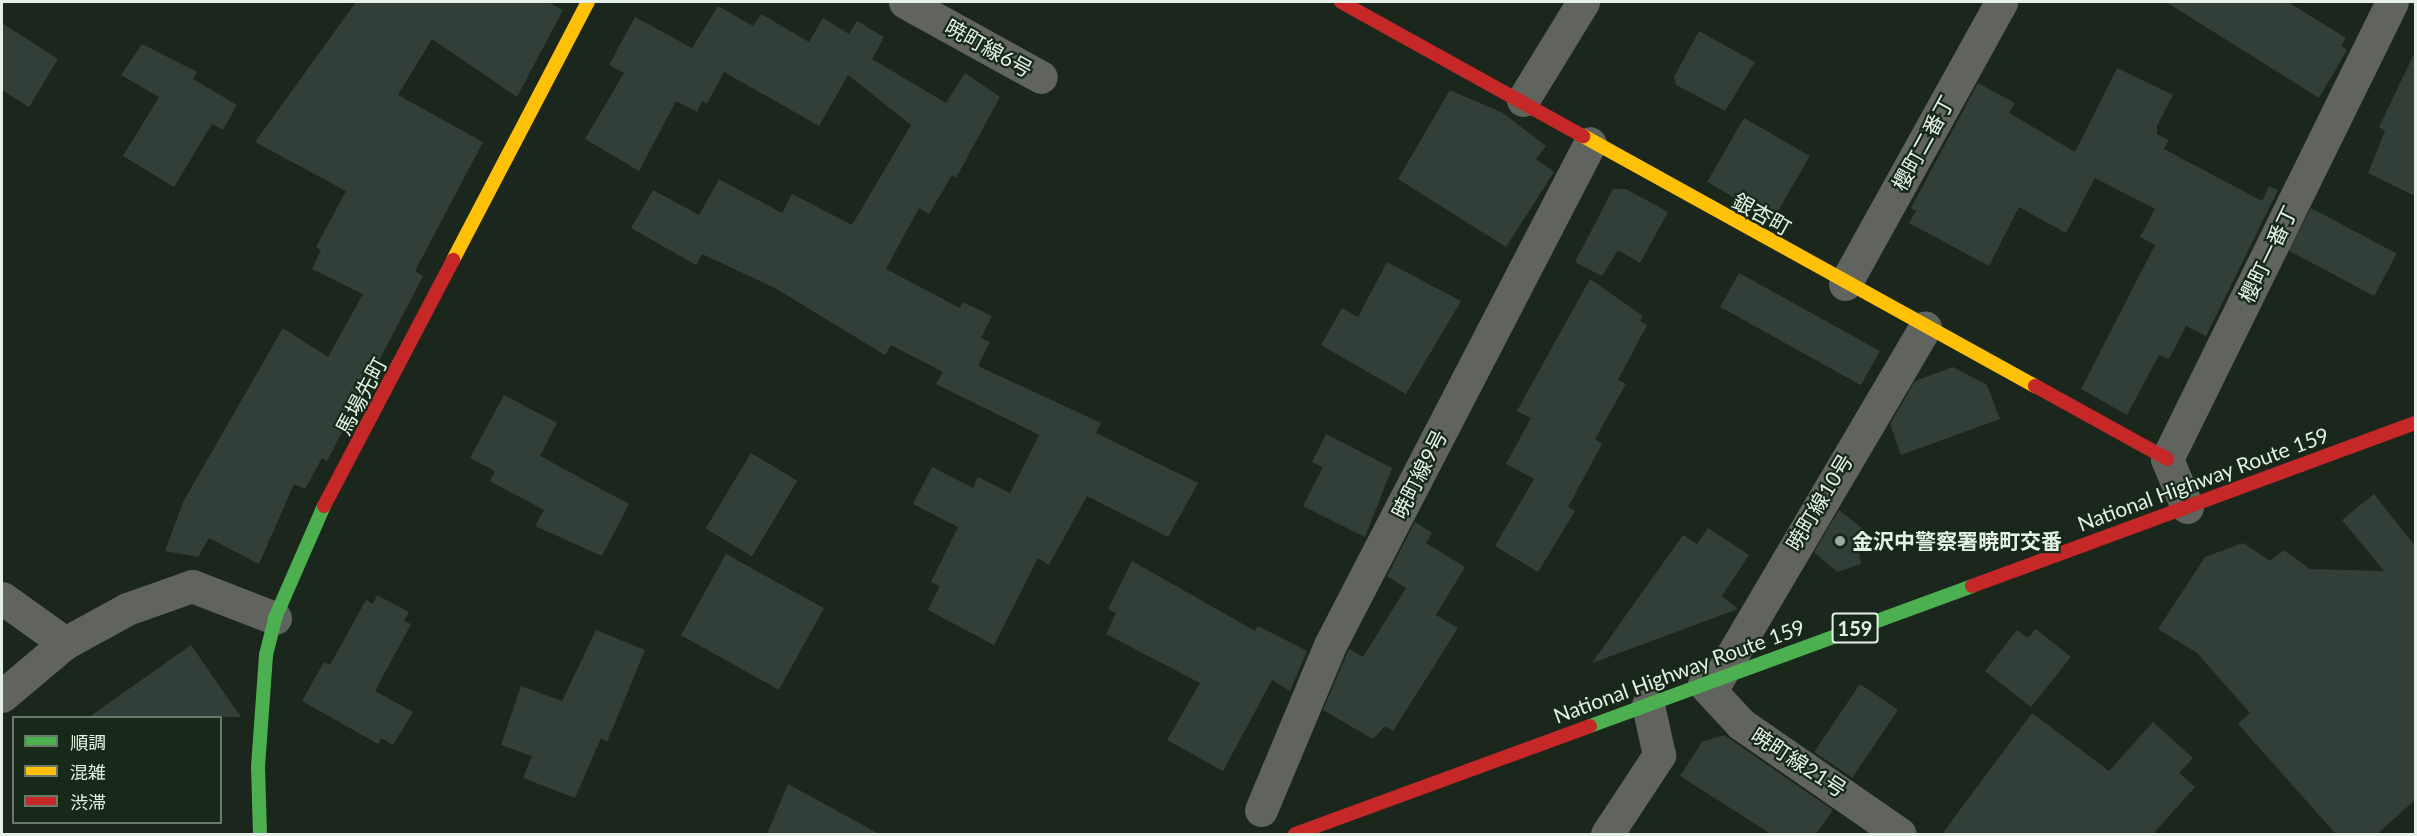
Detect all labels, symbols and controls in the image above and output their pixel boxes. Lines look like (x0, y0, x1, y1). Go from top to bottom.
street label: 暁町線6号 (941, 14, 1037, 82)
street label: 櫻町二番丁 (1887, 91, 1959, 195)
street label: 銀杏町 (1728, 188, 1796, 240)
street label: 櫻町一番丁 (2234, 201, 2302, 307)
street label: 馬場先町 (330, 353, 392, 439)
street label: National Highway Route 159 (2074, 422, 2332, 536)
street label: 暁町線9号 (1386, 425, 1452, 523)
street label: 暁町線10号 (1780, 449, 1858, 555)
place label: 金沢中警察署暁町交番 (1852, 528, 2062, 554)
marker: 金沢中警察署暁町交番 (1833, 534, 1847, 548)
road number: 159 (1831, 611, 1879, 645)
street label: National Highway Route 159 (1550, 614, 1808, 728)
legend (12, 716, 222, 824)
street label: 暁町線21号 (1747, 722, 1851, 802)
text: 順調 (70, 731, 106, 753)
text: 混雑 (70, 761, 106, 783)
text: 渋滞 (70, 791, 106, 813)

